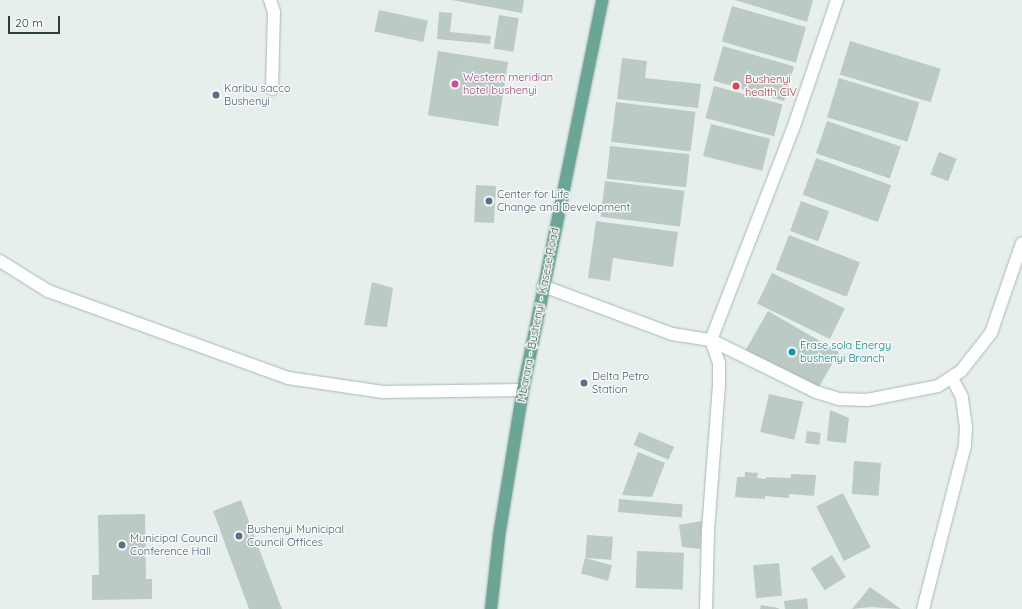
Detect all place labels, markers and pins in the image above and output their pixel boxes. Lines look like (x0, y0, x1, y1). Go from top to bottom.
place label: Western meridian hotel bushenyi (463, 71, 553, 97)
place label: Bushenyi health CIV (745, 73, 797, 99)
marker: Western meridian hotel bushenyi (450, 79, 460, 89)
marker: Bushenyi health CIV (730, 80, 742, 92)
place label: Karibu sacco Bushenyi (224, 82, 291, 108)
marker: Karibu sacco Bushenyi (211, 90, 221, 100)
place label: Center for Life Change and Development (497, 188, 630, 214)
marker: Center for Life Change and Development (484, 196, 494, 206)
place label: Frase sola Energy bushenyi Branch (800, 339, 891, 365)
marker: Frase sola Energy bushenyi Branch (787, 347, 797, 357)
place label: Delta Petro Station (592, 370, 649, 396)
marker: Delta Petro Station (579, 378, 589, 388)
place label: Bushenyi Municipal Council Offices (247, 523, 344, 549)
marker: Bushenyi Municipal Council Offices (234, 531, 244, 541)
place label: Municipal Council Conference Hall (130, 532, 218, 558)
marker: Municipal Council Conference Hall (117, 540, 127, 550)

